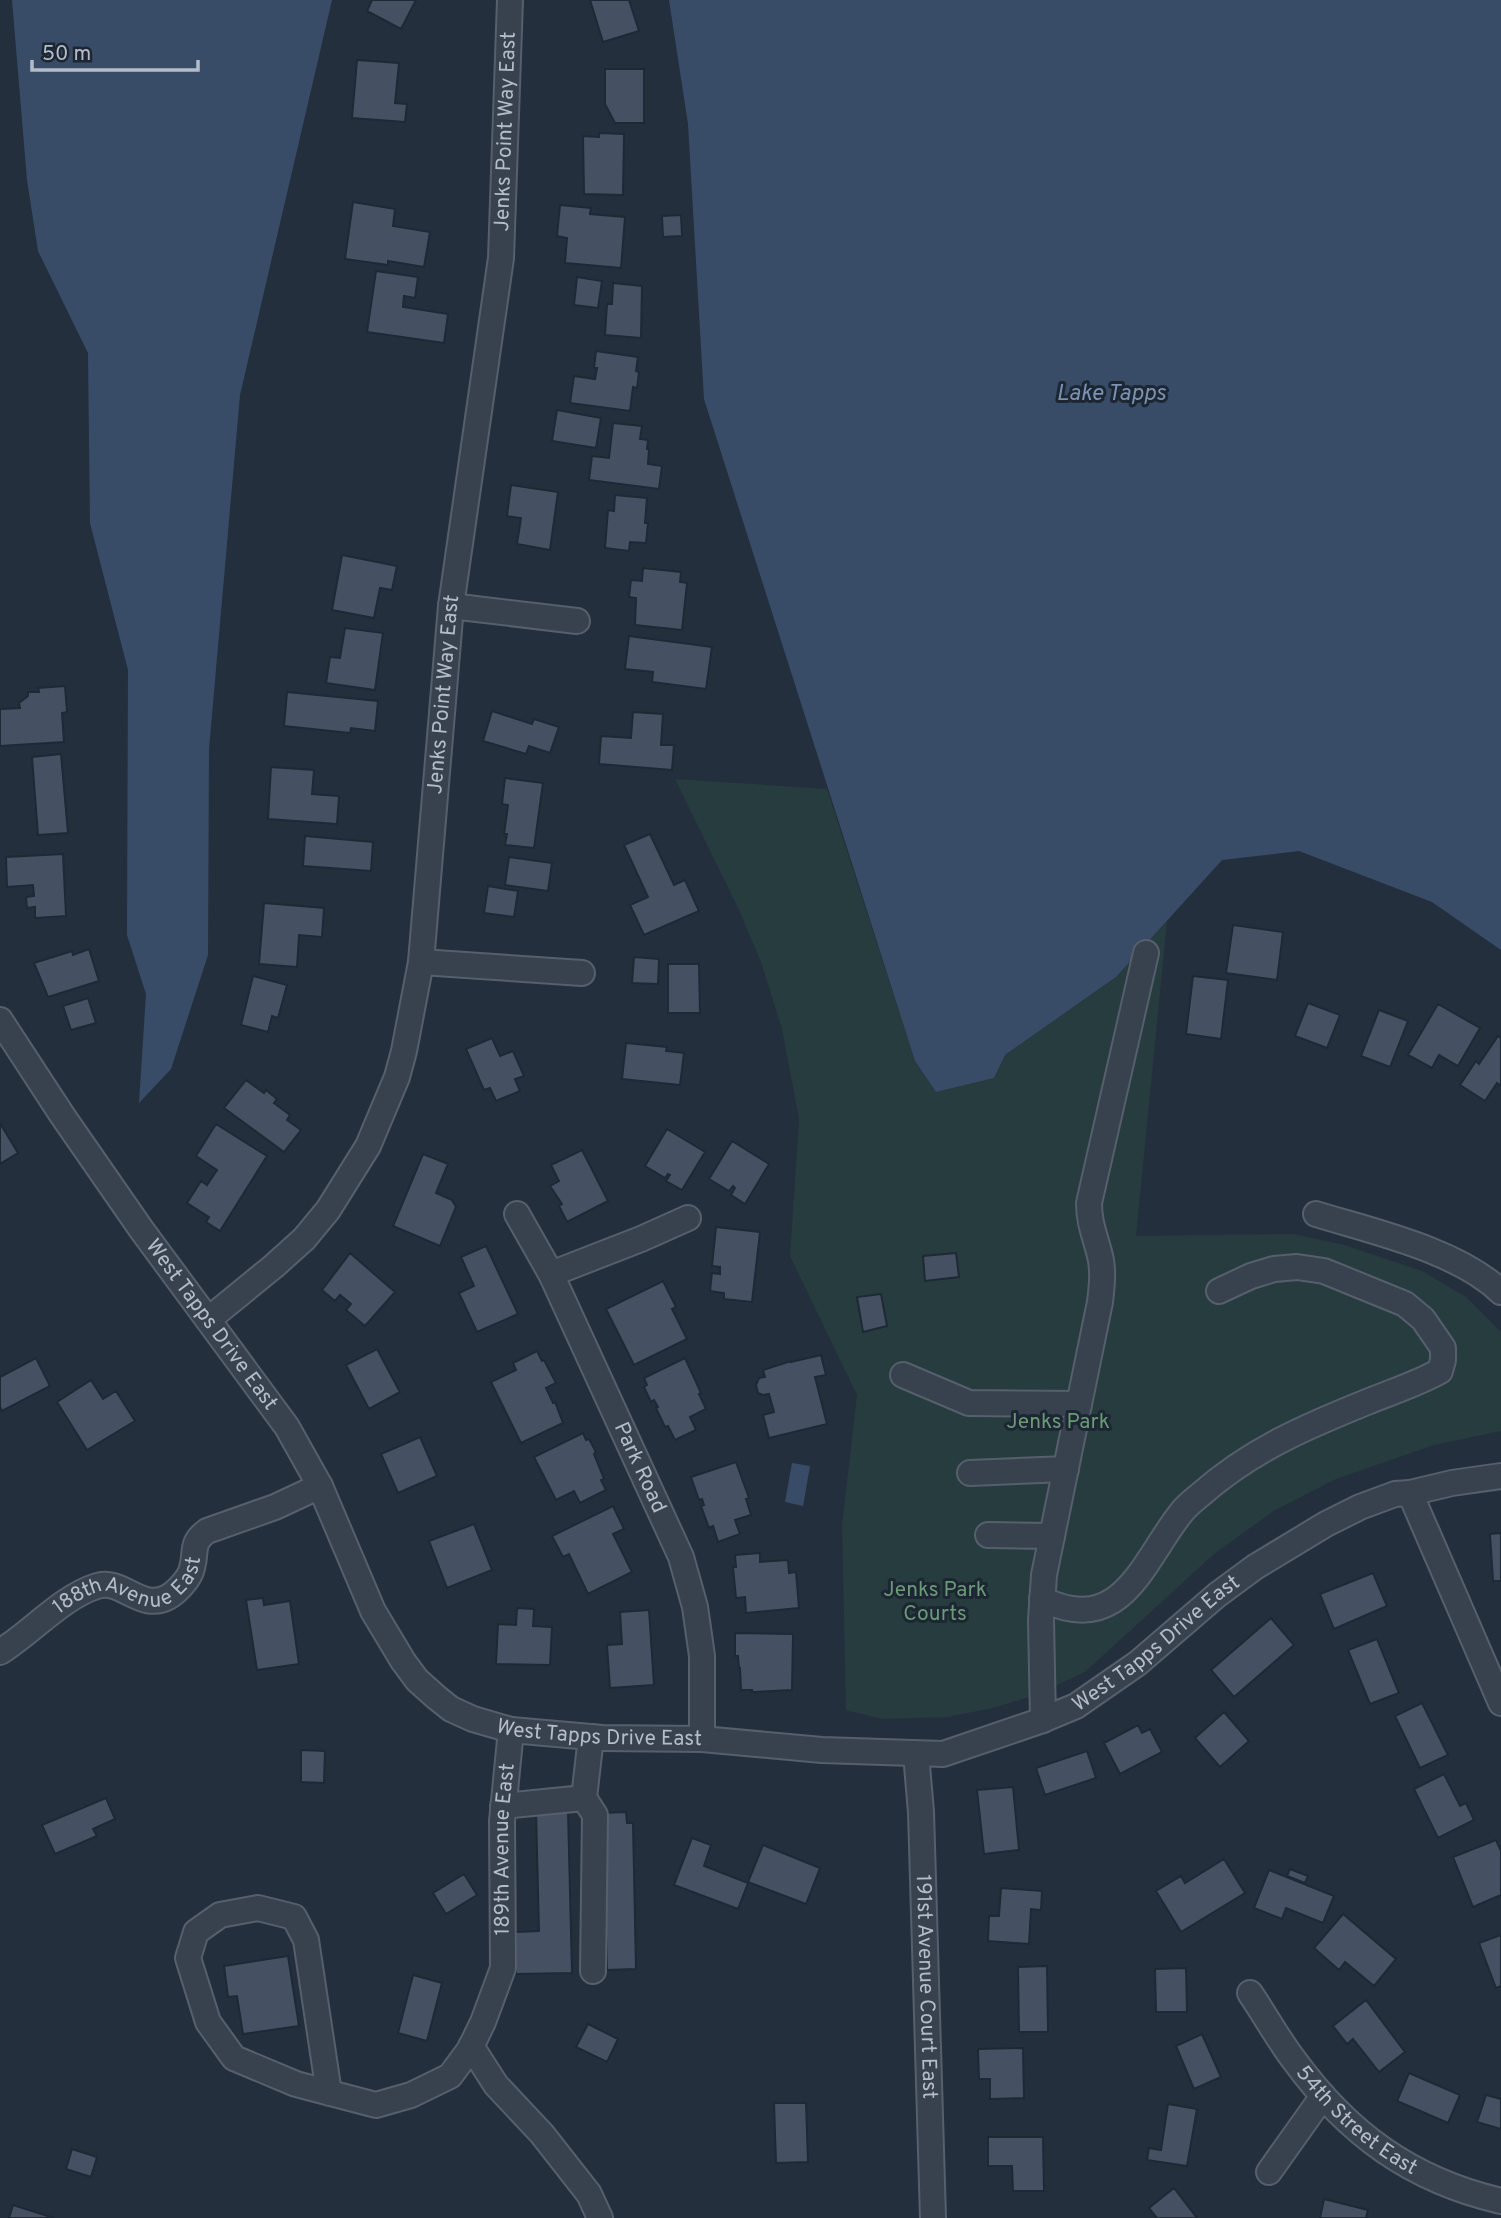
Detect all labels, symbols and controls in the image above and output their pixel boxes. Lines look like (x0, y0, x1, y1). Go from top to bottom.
scale bar (32, 28, 198, 72)
street label: Jenks Point Way East (488, 31, 522, 232)
text: 50 m (42, 41, 91, 68)
water label: Lake Tapps (1056, 380, 1166, 409)
street label: Jenks Point Way East (422, 593, 466, 795)
street label: West Tapps Drive East (139, 1234, 284, 1416)
park label: Jenks Park (1006, 1409, 1110, 1436)
street label: Park Road (607, 1418, 672, 1517)
street label: 188th Avenue East (47, 1555, 207, 1620)
street label: West Tapps Drive East (1067, 1569, 1245, 1718)
park label: Jenks Park Courts (883, 1577, 987, 1628)
street label: West Tapps Drive East (493, 1713, 702, 1752)
street label: 189th Avenue East (488, 1762, 521, 1936)
street label: 191st Avenue Court East (909, 1874, 943, 2099)
street label: 54th Street East (1290, 2060, 1422, 2182)

